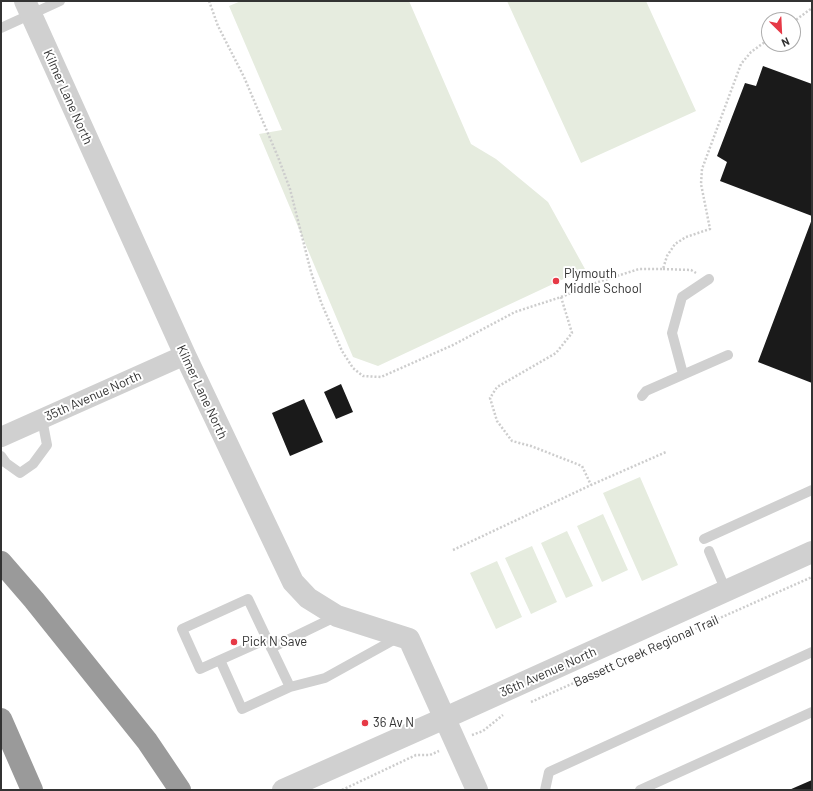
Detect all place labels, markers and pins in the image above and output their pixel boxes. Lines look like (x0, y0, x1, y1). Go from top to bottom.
place label: Plymouth Middle School (564, 266, 642, 297)
marker: Plymouth Middle School (551, 276, 561, 286)
place label: Pick N Save (242, 634, 307, 650)
marker: Pick N Save (229, 637, 239, 647)
place label: 36 Av N (373, 715, 414, 731)
marker: 36 Av N (360, 718, 370, 728)

